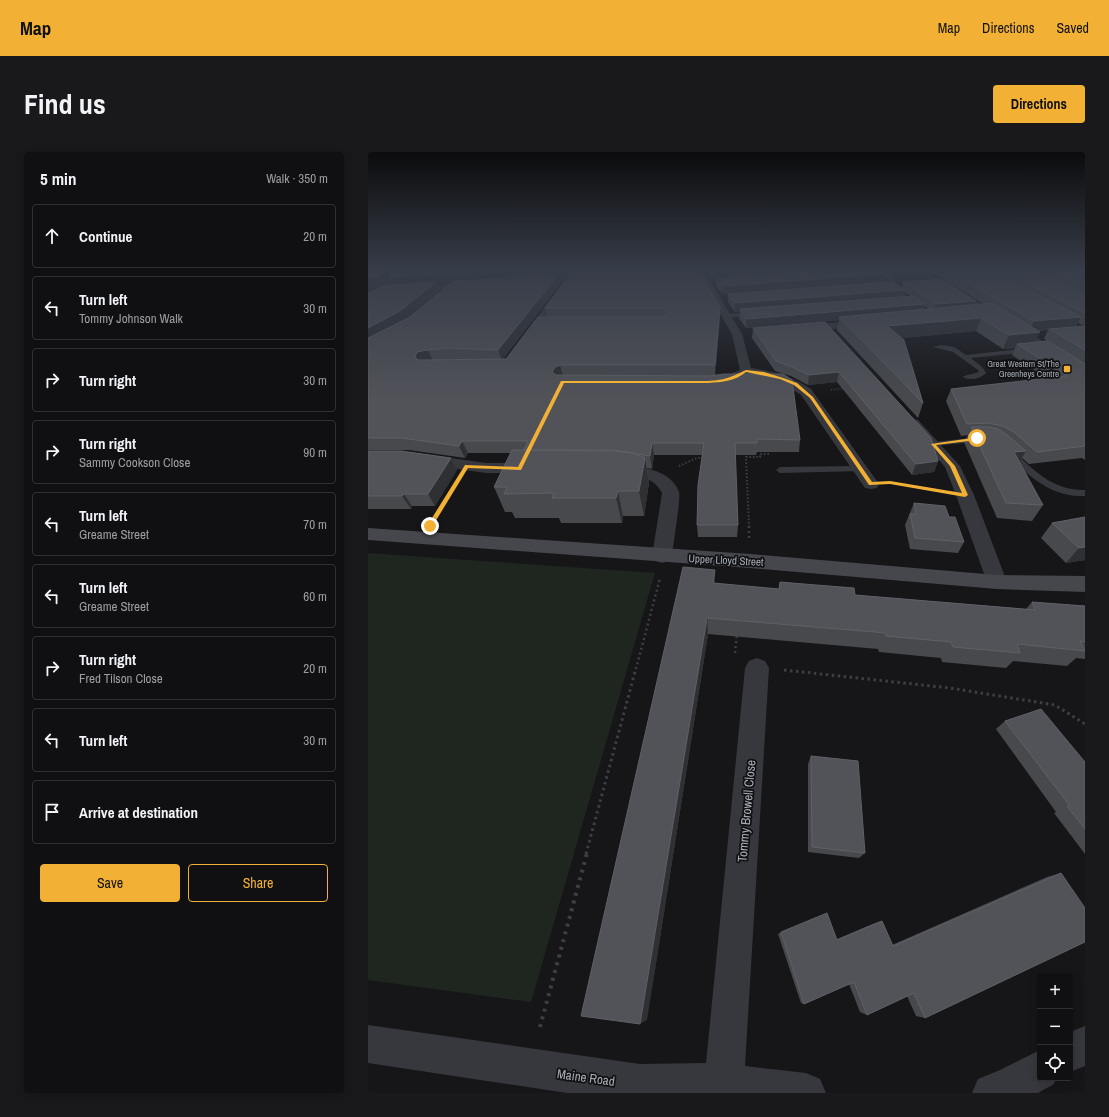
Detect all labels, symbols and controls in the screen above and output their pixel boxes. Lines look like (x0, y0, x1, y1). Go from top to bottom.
text: Map (20, 15, 51, 41)
text: Map (938, 19, 960, 37)
text: Directions (982, 19, 1034, 37)
text: Saved (1056, 19, 1089, 37)
text: Find us (24, 85, 106, 123)
button: Directions (993, 85, 1085, 123)
text: 5 min (40, 167, 76, 190)
text: Walk · 350 m (266, 170, 328, 187)
icon: ahead (41, 225, 63, 247)
text: Continue (79, 226, 132, 247)
text: 20 m (303, 228, 327, 245)
text: Turn left (79, 289, 127, 310)
icon: left (41, 297, 63, 319)
text: 30 m (303, 300, 327, 317)
text: Tommy Johnson Walk (79, 310, 183, 327)
place label: Great Western St/The Greenheys Centre (987, 358, 1059, 380)
marker: Great Western St/The Greenheys Centre (1062, 364, 1072, 374)
icon: right (41, 369, 63, 391)
text: Turn right (79, 370, 136, 391)
text: 30 m (303, 372, 327, 389)
route start (968, 429, 986, 447)
text: Turn right (79, 433, 136, 454)
icon: right (41, 441, 63, 463)
text: 90 m (303, 444, 327, 461)
text: Sammy Cookson Close (79, 454, 190, 471)
text: Turn left (79, 505, 127, 526)
icon: left (41, 513, 63, 535)
text: 70 m (303, 516, 327, 533)
route end (421, 517, 439, 535)
text: Greame Street (79, 526, 149, 543)
street label: Upper Lloyd Street (688, 551, 764, 569)
text: Turn left (79, 577, 127, 598)
icon: left (41, 585, 63, 607)
text: 60 m (303, 588, 327, 605)
text: Greame Street (79, 598, 149, 615)
text: Turn right (79, 649, 136, 670)
icon: right (41, 657, 63, 679)
text: 20 m (303, 660, 327, 677)
text: Fred Tilson Close (79, 670, 163, 687)
icon: left (41, 729, 63, 751)
text: Turn left (79, 730, 127, 751)
text: 30 m (303, 732, 327, 749)
street label: Tommy Browell Close (734, 759, 759, 863)
icon: arrive (41, 801, 63, 823)
text: Arrive at destination (79, 802, 198, 823)
button: Save (40, 864, 180, 902)
button: Share (188, 864, 328, 902)
map controls (1037, 973, 1073, 1081)
button: + (1037, 973, 1073, 1009)
button: − (1037, 1009, 1073, 1045)
button: locate (1037, 1045, 1073, 1081)
street label: Maine Road (556, 1065, 616, 1090)

